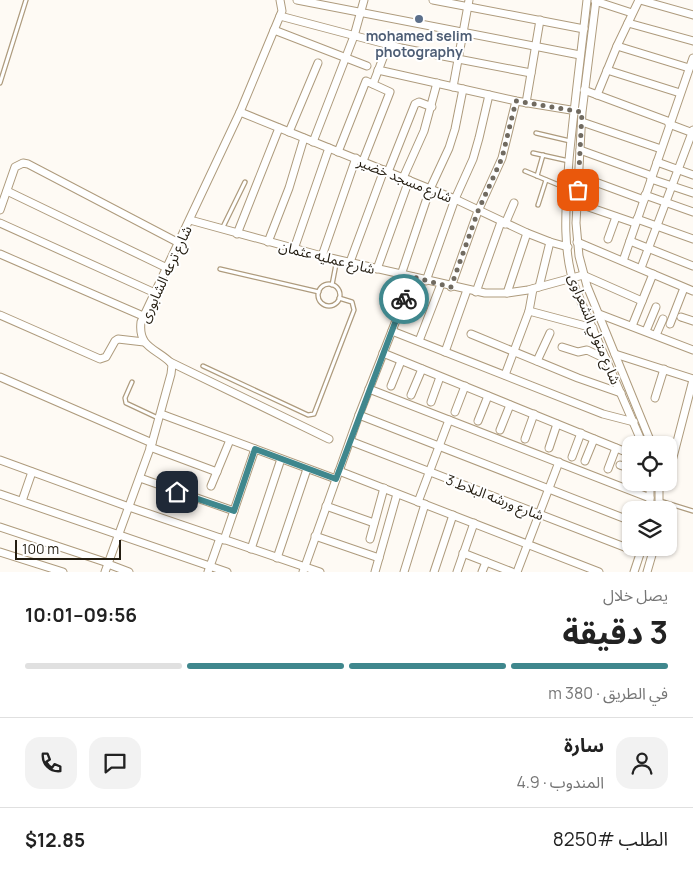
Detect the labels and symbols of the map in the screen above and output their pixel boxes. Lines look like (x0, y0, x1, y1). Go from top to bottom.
marker: mohamed selim photography (413, 13, 425, 25)
place label: mohamed selim photography (366, 26, 472, 61)
street label: شارع مسجد خضير (353, 151, 455, 209)
pin (557, 169, 599, 211)
street label: شارع ترعه الشابورى (134, 222, 198, 327)
street label: شارع عمليه عثمان (277, 236, 377, 280)
street label: شارع متولي الشعراوى (562, 271, 626, 388)
courier (379, 274, 429, 324)
street label: شارع ورشه البلاط 3 (443, 470, 547, 526)
pin (156, 471, 198, 513)
scale bar (15, 537, 121, 560)

